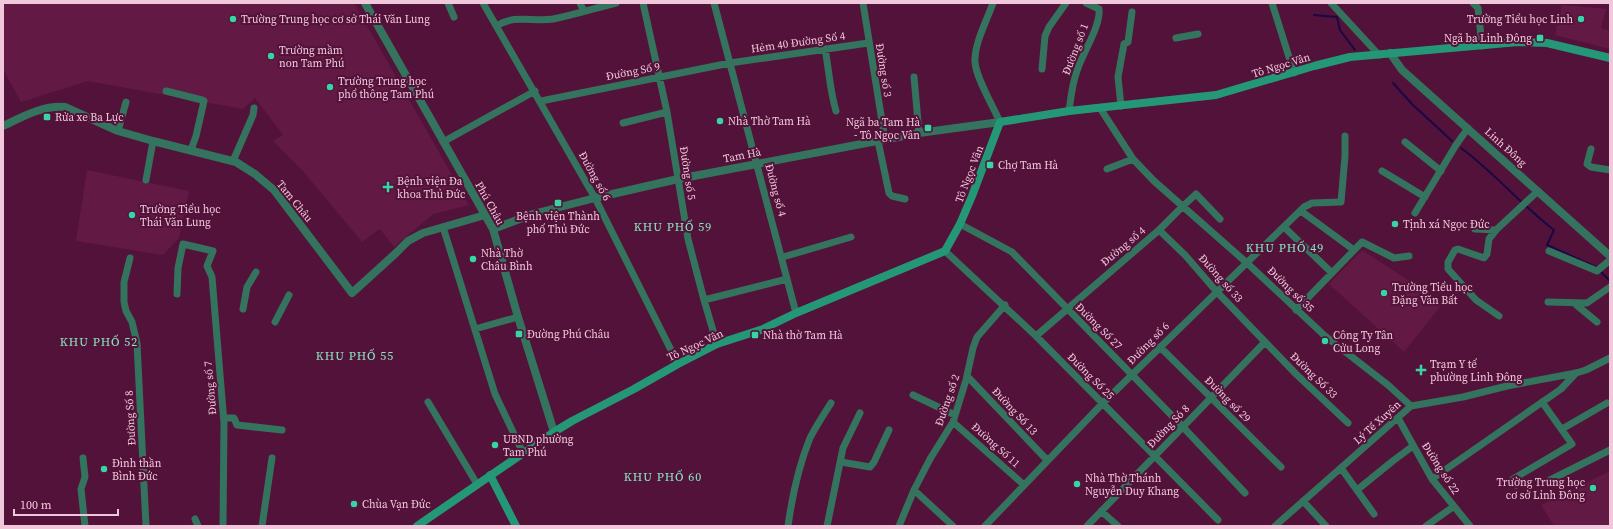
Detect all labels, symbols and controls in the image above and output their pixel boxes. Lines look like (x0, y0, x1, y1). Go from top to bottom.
place label: Trường Trung học cơ sở Thái Văn Lung (241, 12, 430, 27)
place label: Trường Tiểu học Linh (1467, 12, 1573, 27)
marker: Trường Trung học cơ sở Thái Văn Lung (228, 14, 238, 24)
marker: Trường Tiểu học Linh (1576, 14, 1586, 24)
street label: Đường số 1 (1059, 21, 1092, 77)
street label: Hẻm 40 Đường Số 4 (750, 28, 847, 57)
place label: Ngã ba Linh Đông (1444, 31, 1532, 46)
marker: Ngã ba Linh Đông (1535, 33, 1545, 43)
street label: Đường số 3 (872, 42, 895, 98)
place label: Trường mầm non Tam Phú (279, 43, 345, 71)
street label: Tô Ngọc Vân (1250, 49, 1312, 81)
marker: Trường mầm non Tam Phú (266, 51, 276, 61)
street label: Đường Số 9 (605, 59, 661, 84)
place label: Trường Trung học phổ thông Tam Phú (338, 74, 435, 102)
marker: Trường Trung học phổ thông Tam Phú (325, 82, 335, 92)
place label: Rửa xe Ba Lực (55, 110, 124, 125)
marker: Rửa xe Ba Lực (42, 112, 52, 122)
place label: Nhà Thờ Tam Hà (728, 114, 811, 129)
place label: Ngã ba Tam Hà - Tô Ngọc Vân (846, 115, 920, 143)
marker: Nhà Thờ Tam Hà (715, 116, 725, 126)
marker: Ngã ba Tam Hà - Tô Ngọc Vân (923, 123, 933, 133)
street label: Linh Đông (1481, 124, 1530, 171)
street label: Tô Ngọc Vân (952, 143, 987, 205)
street label: Tam Hà (722, 144, 763, 167)
street label: Đường số 5 (676, 145, 699, 201)
street label: Đường số 6 (575, 149, 614, 204)
place label: Chợ Tam Hà (998, 158, 1059, 173)
marker: Chợ Tam Hà (985, 160, 995, 170)
street label: Đường số 4 (761, 162, 790, 219)
place label: Bệnh viện Đa khoa Thủ Đức (397, 174, 466, 202)
street label: Tam Châu (273, 177, 316, 226)
street label: Phú Châu (471, 179, 508, 228)
marker: Bệnh viện Đa khoa Thủ Đức (382, 181, 394, 193)
marker: Bệnh viện Thành phố Thủ Đức (553, 198, 563, 208)
place label: Trường Tiểu học Thái Văn Lung (140, 202, 221, 230)
place label: Bệnh viện Thành phố Thủ Đức (516, 209, 600, 237)
marker: Trường Tiểu học Thái Văn Lung (127, 210, 137, 220)
place label: Tịnh xá Ngọc Đức (1403, 217, 1490, 232)
district label: KHU PHỐ 59 (634, 219, 712, 235)
marker: Tịnh xá Ngọc Đức (1390, 219, 1400, 229)
street label: Đường số 4 (1098, 223, 1149, 270)
district label: KHU PHỐ 49 (1246, 240, 1324, 256)
place label: Nhà Thờ Châu Bình (481, 246, 533, 274)
street label: Đường số 33 (1195, 251, 1246, 306)
marker: Nhà Thờ Châu Bình (468, 254, 478, 264)
street label: Đường số 35 (1264, 263, 1318, 316)
place label: Trường Tiểu học Đặng Văn Bất (1392, 280, 1473, 308)
marker: Trường Tiểu học Đặng Văn Bất (1379, 288, 1389, 298)
street label: Đường Số 27 (1072, 300, 1126, 353)
street label: Đường số 6 (1124, 319, 1173, 368)
street label: Tô Ngọc Vân (665, 326, 726, 365)
place label: Đường Phú Châu (527, 327, 610, 342)
place label: Nhà thờ Tam Hà (763, 328, 843, 343)
place label: Công Ty Tân Cửu Long (1333, 328, 1394, 356)
marker: Đường Phú Châu (514, 329, 524, 339)
marker: Nhà thờ Tam Hà (750, 330, 760, 340)
district label: KHU PHỐ 52 (60, 334, 138, 350)
marker: Công Ty Tân Cửu Long (1320, 336, 1330, 346)
district label: KHU PHỐ 55 (316, 348, 394, 364)
street label: Đường Số 33 (1287, 349, 1341, 402)
street label: Đường Số 25 (1064, 350, 1118, 403)
place label: Trạm Y tế phường Linh Đông (1430, 357, 1522, 385)
street label: Đường số 7 (201, 360, 220, 416)
marker: Trạm Y tế phường Linh Đông (1415, 364, 1427, 376)
street label: Đường số 2 (932, 372, 964, 428)
street label: Đường số 29 (1201, 373, 1254, 426)
street label: Đường Số 13 (989, 384, 1041, 439)
street label: Đường Số 8 (122, 390, 139, 446)
street label: Lý Tế Xuyên (1350, 397, 1404, 448)
street label: Đường Só 8 (1144, 401, 1193, 451)
street label: Đường Số 11 (968, 420, 1023, 471)
place label: UBND phường Tam Phú (503, 432, 574, 460)
street label: Đường số 22 (1418, 439, 1463, 498)
marker: UBND phường Tam Phú (490, 440, 500, 450)
place label: Đình thần Bình Đức (112, 456, 162, 484)
marker: Đình thần Bình Đức (99, 464, 109, 474)
district label: KHU PHỐ 60 (624, 469, 702, 485)
place label: Nhà Thờ Thánh Nguyễn Duy Khang (1085, 471, 1179, 499)
place label: Trường Trung học cơ sở Linh Đông (1497, 475, 1586, 503)
marker: Nhà Thờ Thánh Nguyễn Duy Khang (1072, 479, 1082, 489)
marker: Trường Trung học cơ sở Linh Đông (1588, 483, 1598, 493)
scale bar (14, 491, 118, 517)
text: 100 m (20, 497, 52, 513)
place label: Chùa Vạn Đức (362, 497, 431, 512)
marker: Chùa Vạn Đức (349, 499, 359, 509)

